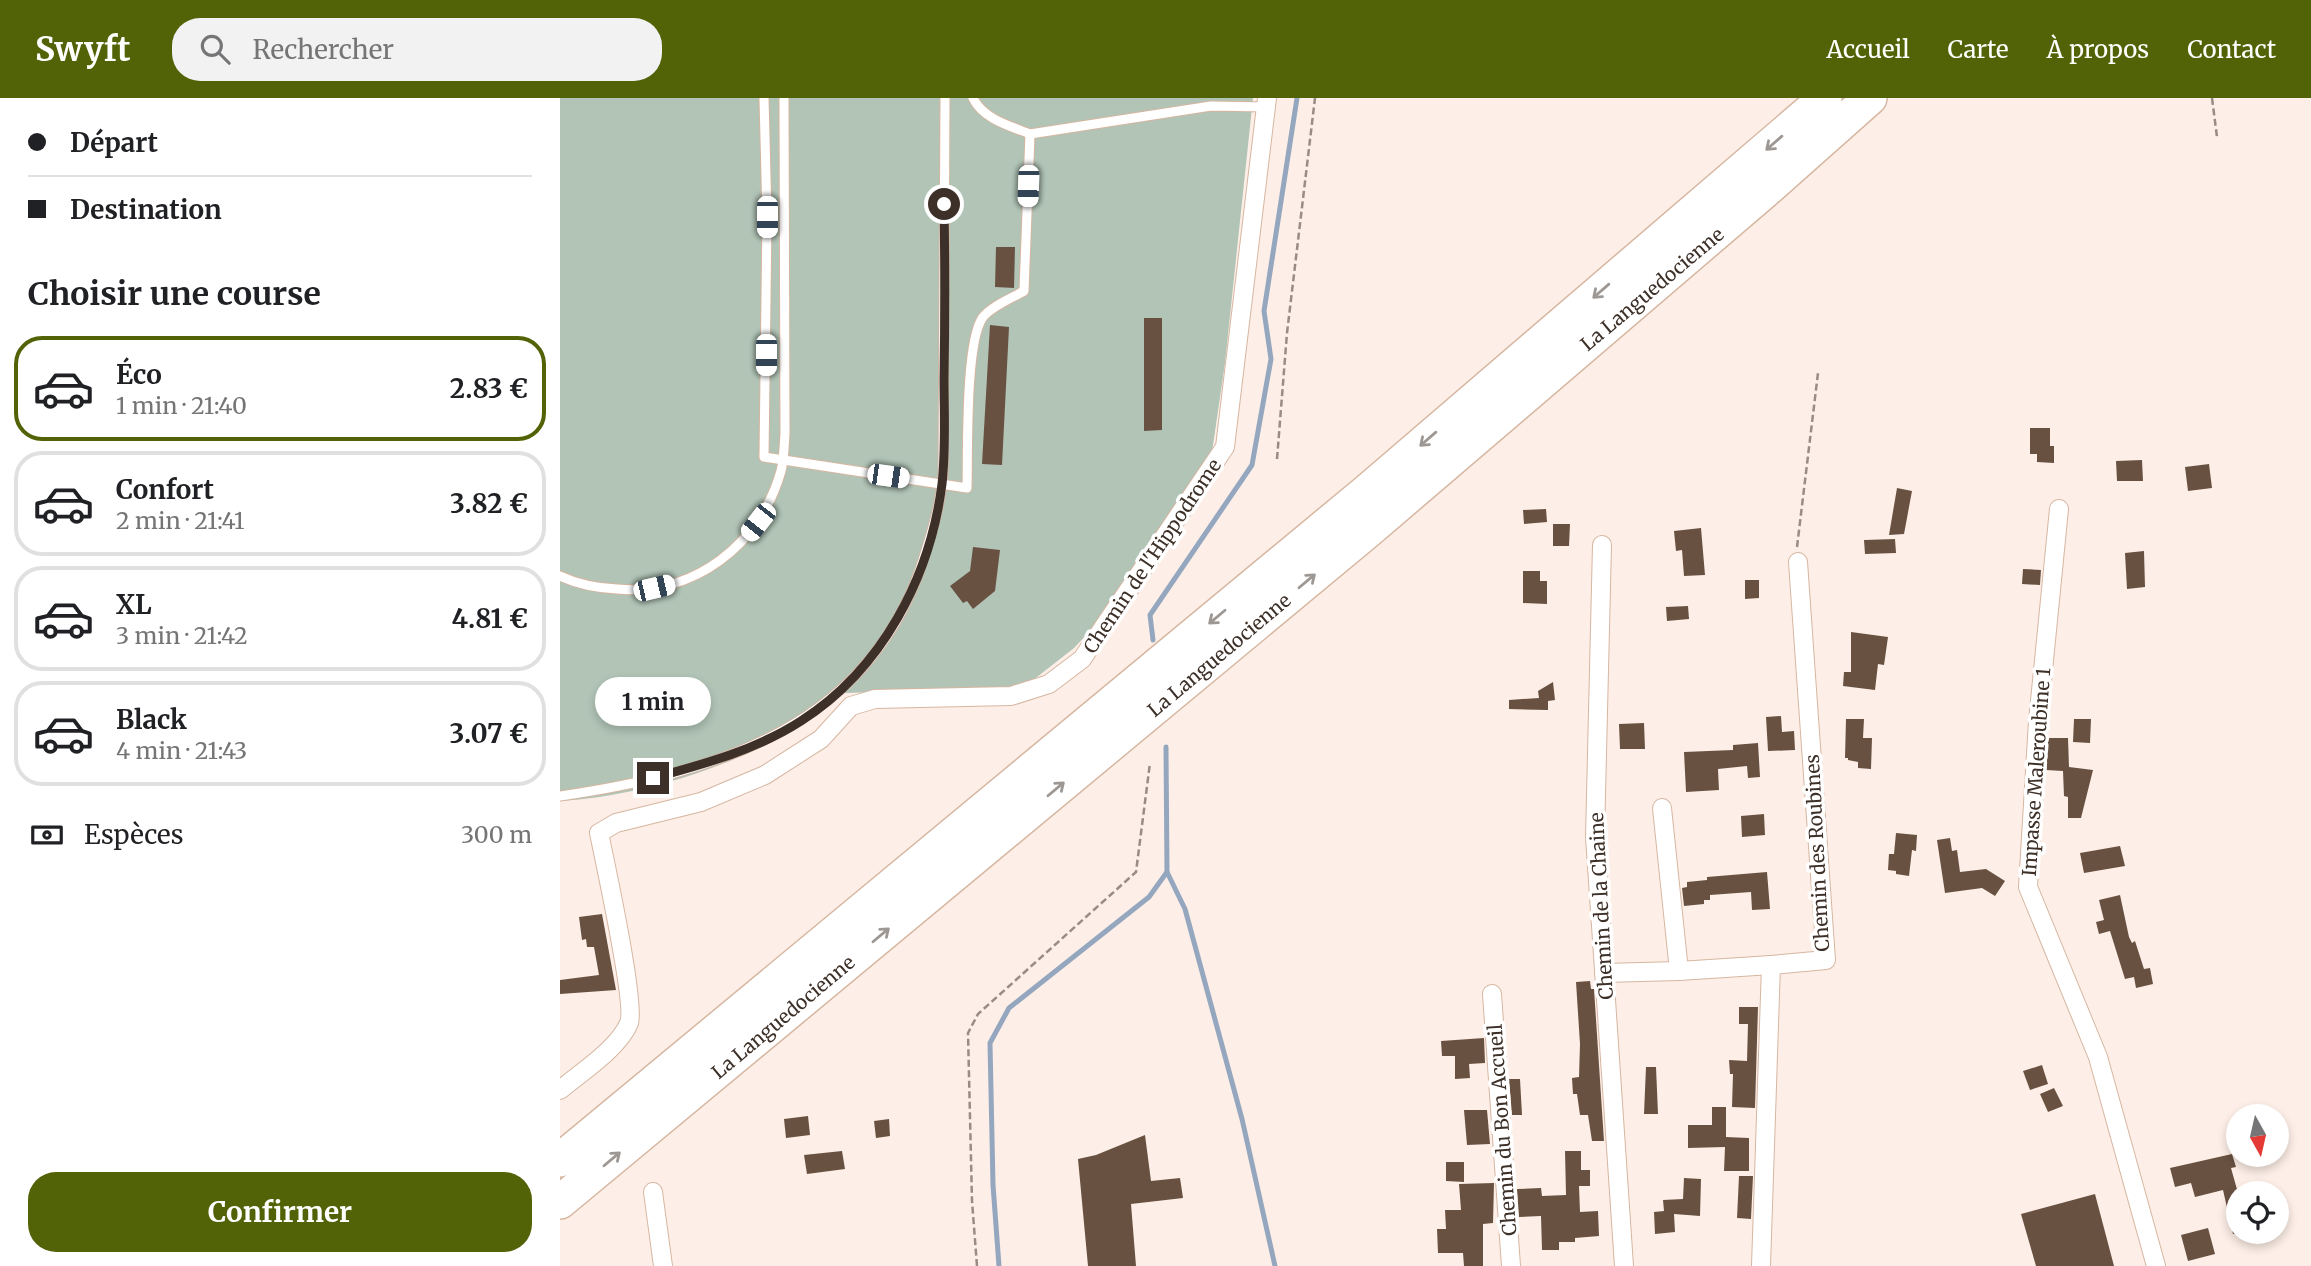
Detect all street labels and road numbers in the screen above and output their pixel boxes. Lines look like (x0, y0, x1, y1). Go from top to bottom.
street label: La Languedocienne (1576, 222, 1729, 356)
street label: Chemin de l'Hippodrome (1078, 454, 1226, 658)
street label: La Languedocienne (1143, 588, 1296, 722)
street label: Impasse Maleroubine 1 (2017, 666, 2055, 877)
street label: Chemin des Roubines (1800, 754, 1834, 952)
street label: Chemin de la Chaine (1584, 812, 1618, 1000)
street label: La Languedocienne (707, 950, 860, 1084)
street label: Chemin du Bon Accueil (1483, 1023, 1521, 1237)

